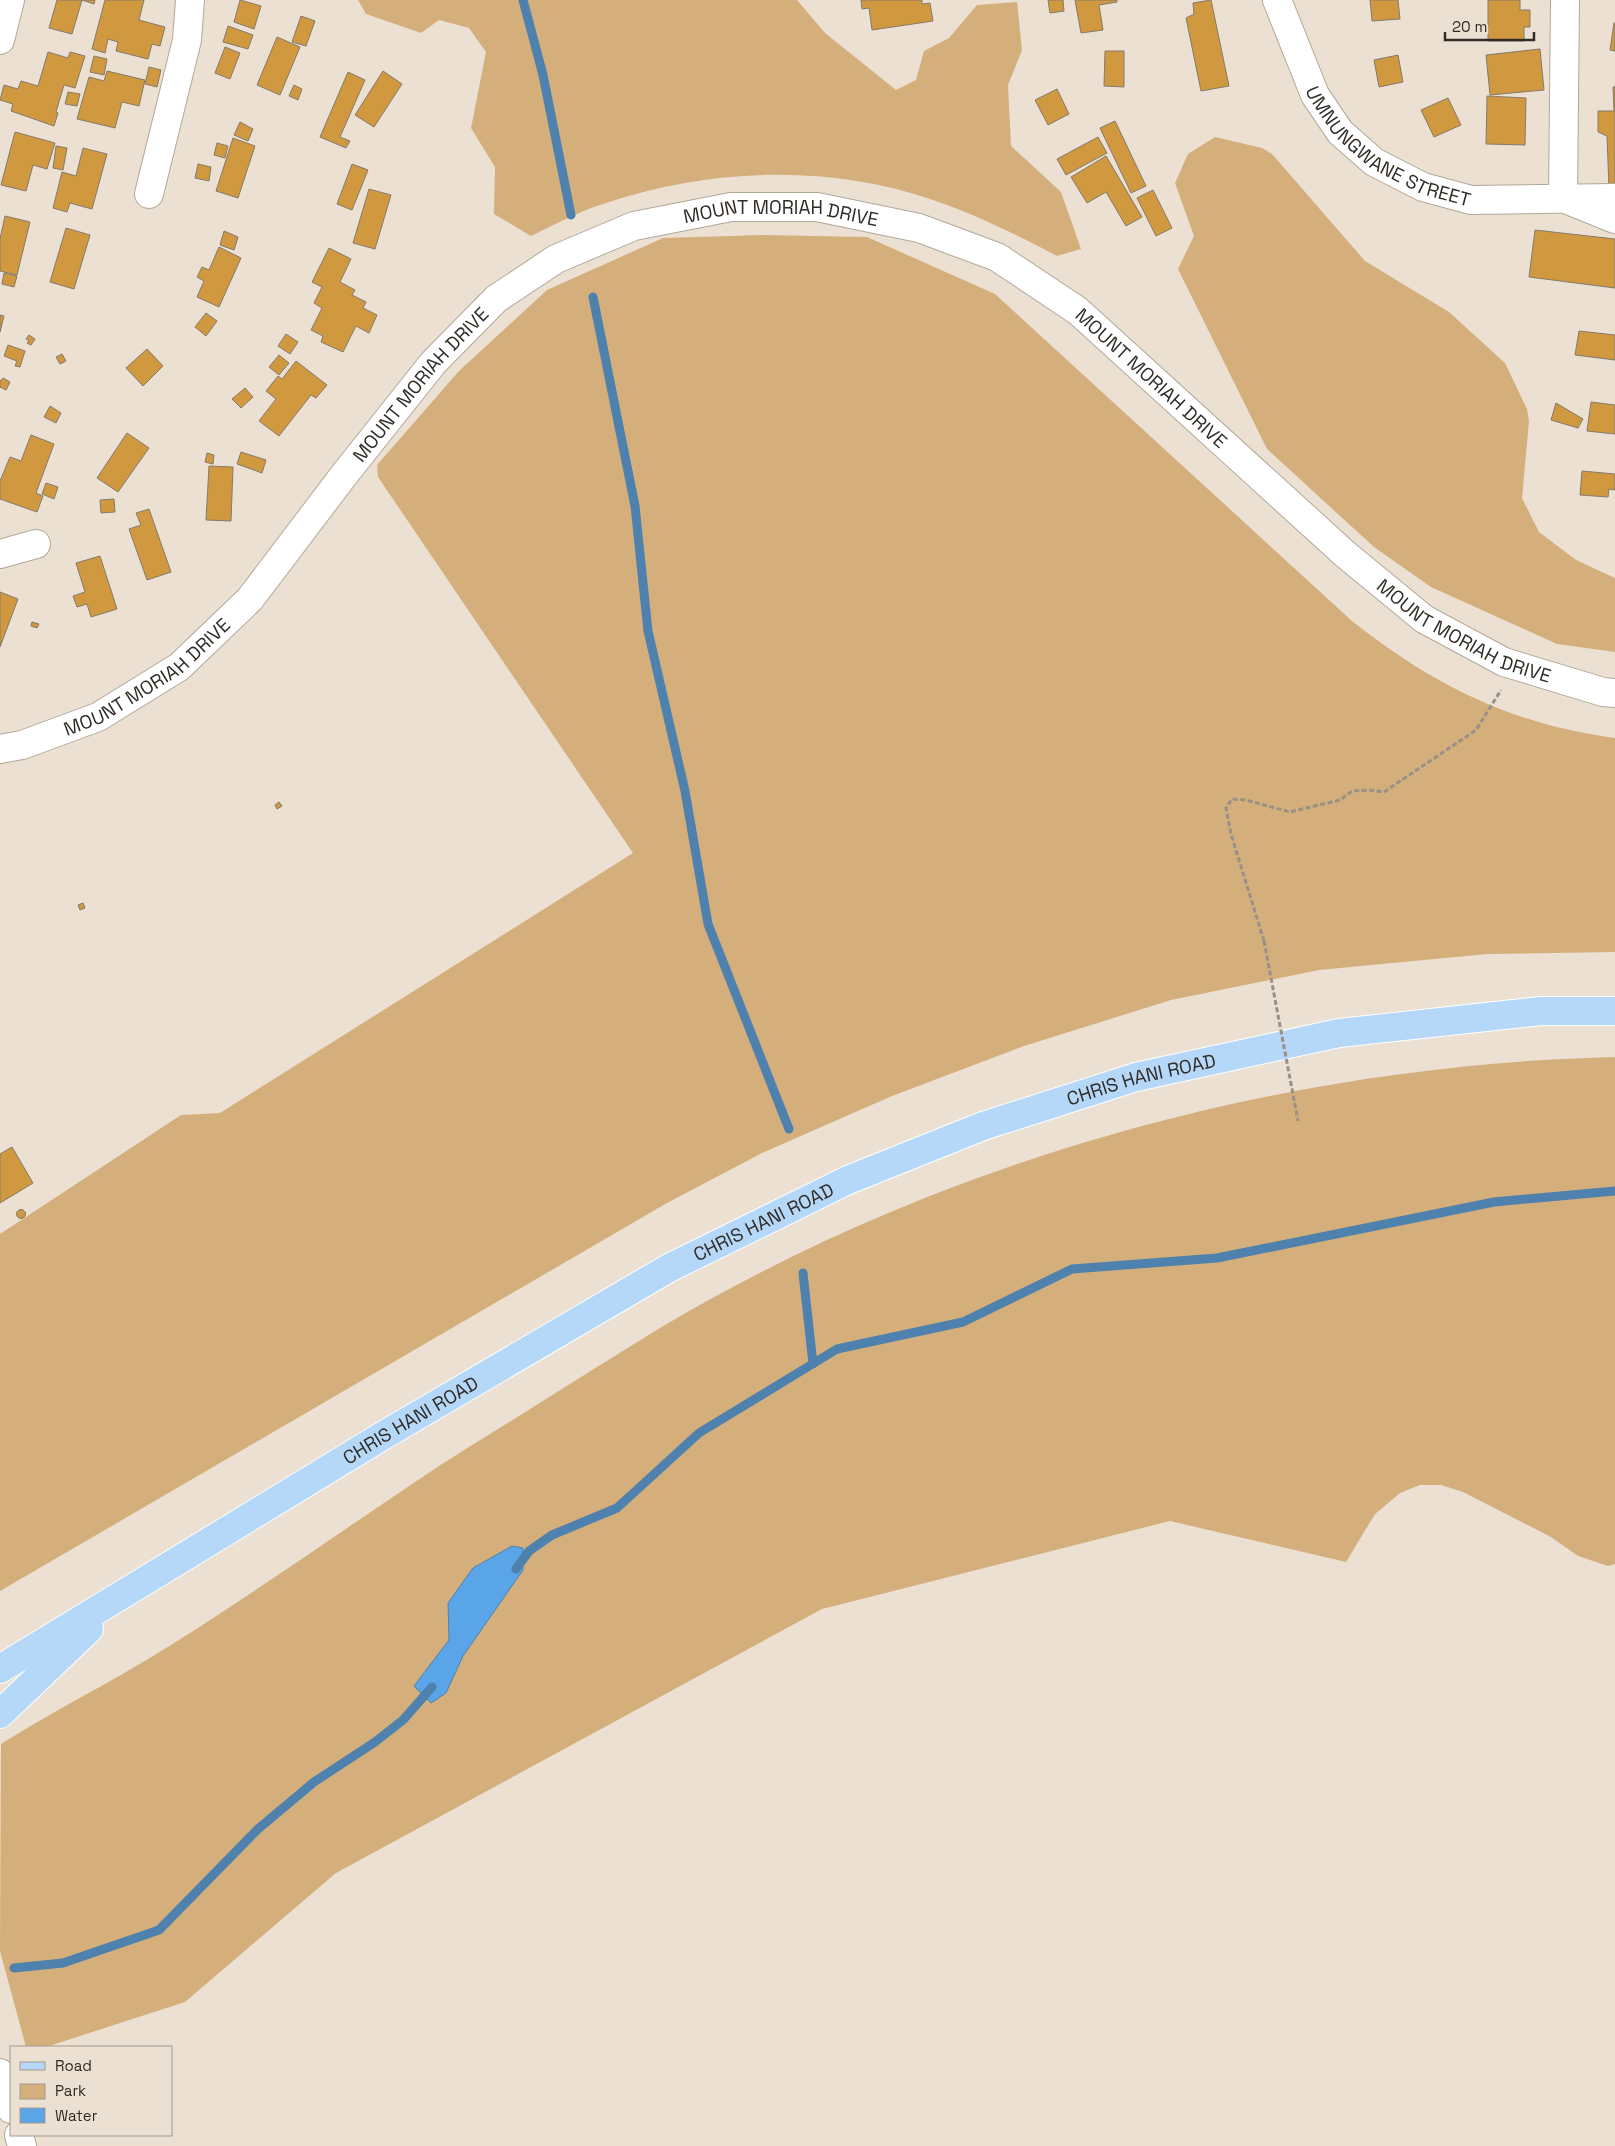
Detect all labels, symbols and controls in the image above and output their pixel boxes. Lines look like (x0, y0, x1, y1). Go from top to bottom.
scale bar (1445, 10, 1534, 42)
text: 20 m (1452, 17, 1487, 36)
street label: UMNUNGWANE STREET (1300, 82, 1473, 212)
street label: MOUNT MORIAH DRIVE (681, 194, 881, 232)
street label: MOUNT MORIAH DRIVE (347, 302, 494, 467)
street label: MOUNT MORIAH DRIVE (1070, 303, 1232, 454)
street label: MOUNT MORIAH DRIVE (1371, 573, 1554, 689)
street label: MOUNT MORIAH DRIVE (60, 613, 236, 742)
street label: CHRIS HANI ROAD (1063, 1048, 1218, 1111)
street label: CHRIS HANI ROAD (689, 1177, 838, 1267)
street label: CHRIS HANI ROAD (338, 1370, 483, 1470)
legend (10, 2046, 172, 2136)
text: Road (55, 2056, 92, 2075)
text: Park (55, 2081, 86, 2100)
text: Water (55, 2106, 98, 2125)

